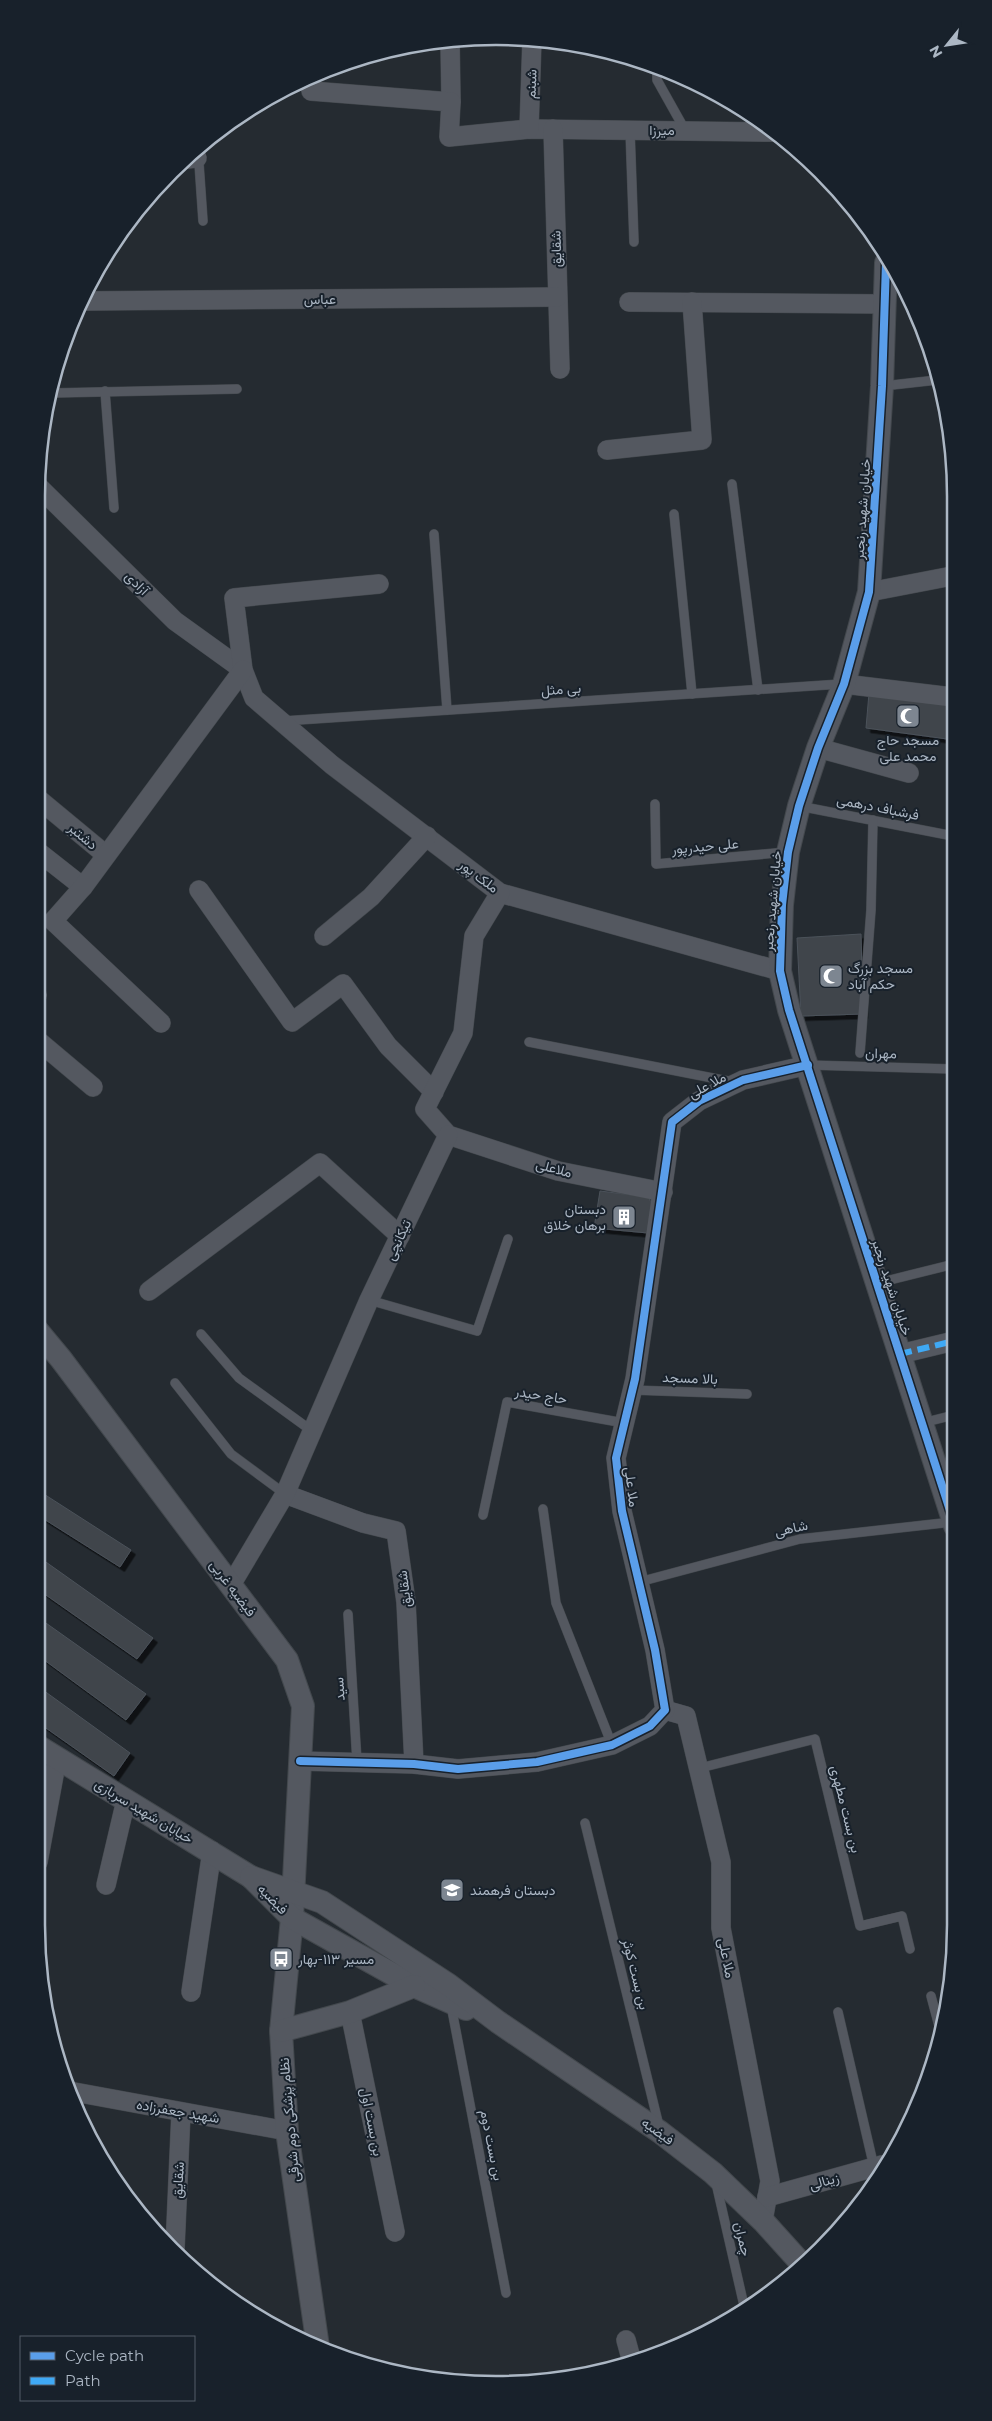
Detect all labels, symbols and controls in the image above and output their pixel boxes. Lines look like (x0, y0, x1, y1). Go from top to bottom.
north arrow (922, 20, 972, 70)
text: N (925, 42, 946, 61)
street label: شبنم (521, 69, 541, 99)
street label: میرزا (649, 121, 675, 139)
street label: شقایق (547, 230, 565, 268)
street label: عباس (304, 290, 336, 308)
street label: خیابان شهید رنجبر (849, 458, 874, 561)
street label: آزادی (121, 567, 154, 600)
street label: بی مثل (540, 679, 582, 699)
mosque icon: مسجد حاج محمد علی (895, 703, 921, 729)
place label: مسجد حاج محمد علی (877, 731, 939, 765)
street label: فرشباف درهمی (835, 790, 921, 824)
street label: دشتبر (64, 818, 102, 854)
street label: علی‌ حیدرپور (670, 834, 739, 859)
street label: خیابان شهید رنجبر (759, 850, 785, 953)
street label: ملک پور (454, 855, 502, 897)
place label: مسجد بزرگ حکم آباد (848, 959, 913, 993)
mosque icon: مسجد بزرگ حکم آباد (818, 963, 844, 989)
street label: مهران (865, 1044, 897, 1062)
street label: ملا علی (685, 1068, 729, 1102)
street label: ملاعلی (534, 1155, 574, 1181)
place label: دبستان برهان خلاق (544, 1200, 606, 1234)
building icon: دبستان برهان خلاق (611, 1204, 637, 1230)
street label: تیکانچی (381, 1217, 416, 1264)
street label: خیابان شهید رنجبر (868, 1235, 916, 1338)
street label: بالا مسجد (662, 1368, 718, 1388)
street label: حاج حیدر (512, 1382, 568, 1410)
street label: ملا علی (621, 1466, 643, 1508)
street label: شاهی (773, 1516, 809, 1540)
street label: فیضیه غربی (206, 1556, 260, 1620)
street label: شقایق (393, 1570, 415, 1608)
street label: سید (329, 1677, 349, 1701)
street label: بن بست مطهری (826, 1763, 866, 1855)
street label: خیابان شهید سربازی (91, 1774, 197, 1848)
school or university icon: دبستان فرهمند (439, 1877, 465, 1903)
street label: فیضیه (254, 1880, 292, 1918)
place label: دبستان فرهمند (470, 1881, 556, 1899)
street label: بن بست کوثر (618, 1936, 654, 2011)
street label: ملا علی (714, 1936, 740, 1980)
bus stop icon: مسیر ۱۱۳-بهار (268, 1946, 294, 1972)
place label: مسیر ۱۱۳-بهار (297, 1950, 374, 1968)
street label: نظام پزشکی دوم شرقی (275, 2057, 304, 2183)
street label: بن بست اول (356, 2086, 387, 2158)
street label: شهید جعفرزاده (135, 2095, 221, 2127)
street label: بن بست دوم (476, 2108, 508, 2182)
street label: فیضیه (638, 2113, 678, 2149)
street label: شقایق (168, 2161, 188, 2199)
street label: زینالی (807, 2168, 841, 2194)
street label: چمران (729, 2220, 756, 2258)
legend (20, 2336, 195, 2401)
text: Cycle path (65, 2346, 144, 2365)
text: Path (65, 2371, 101, 2390)

